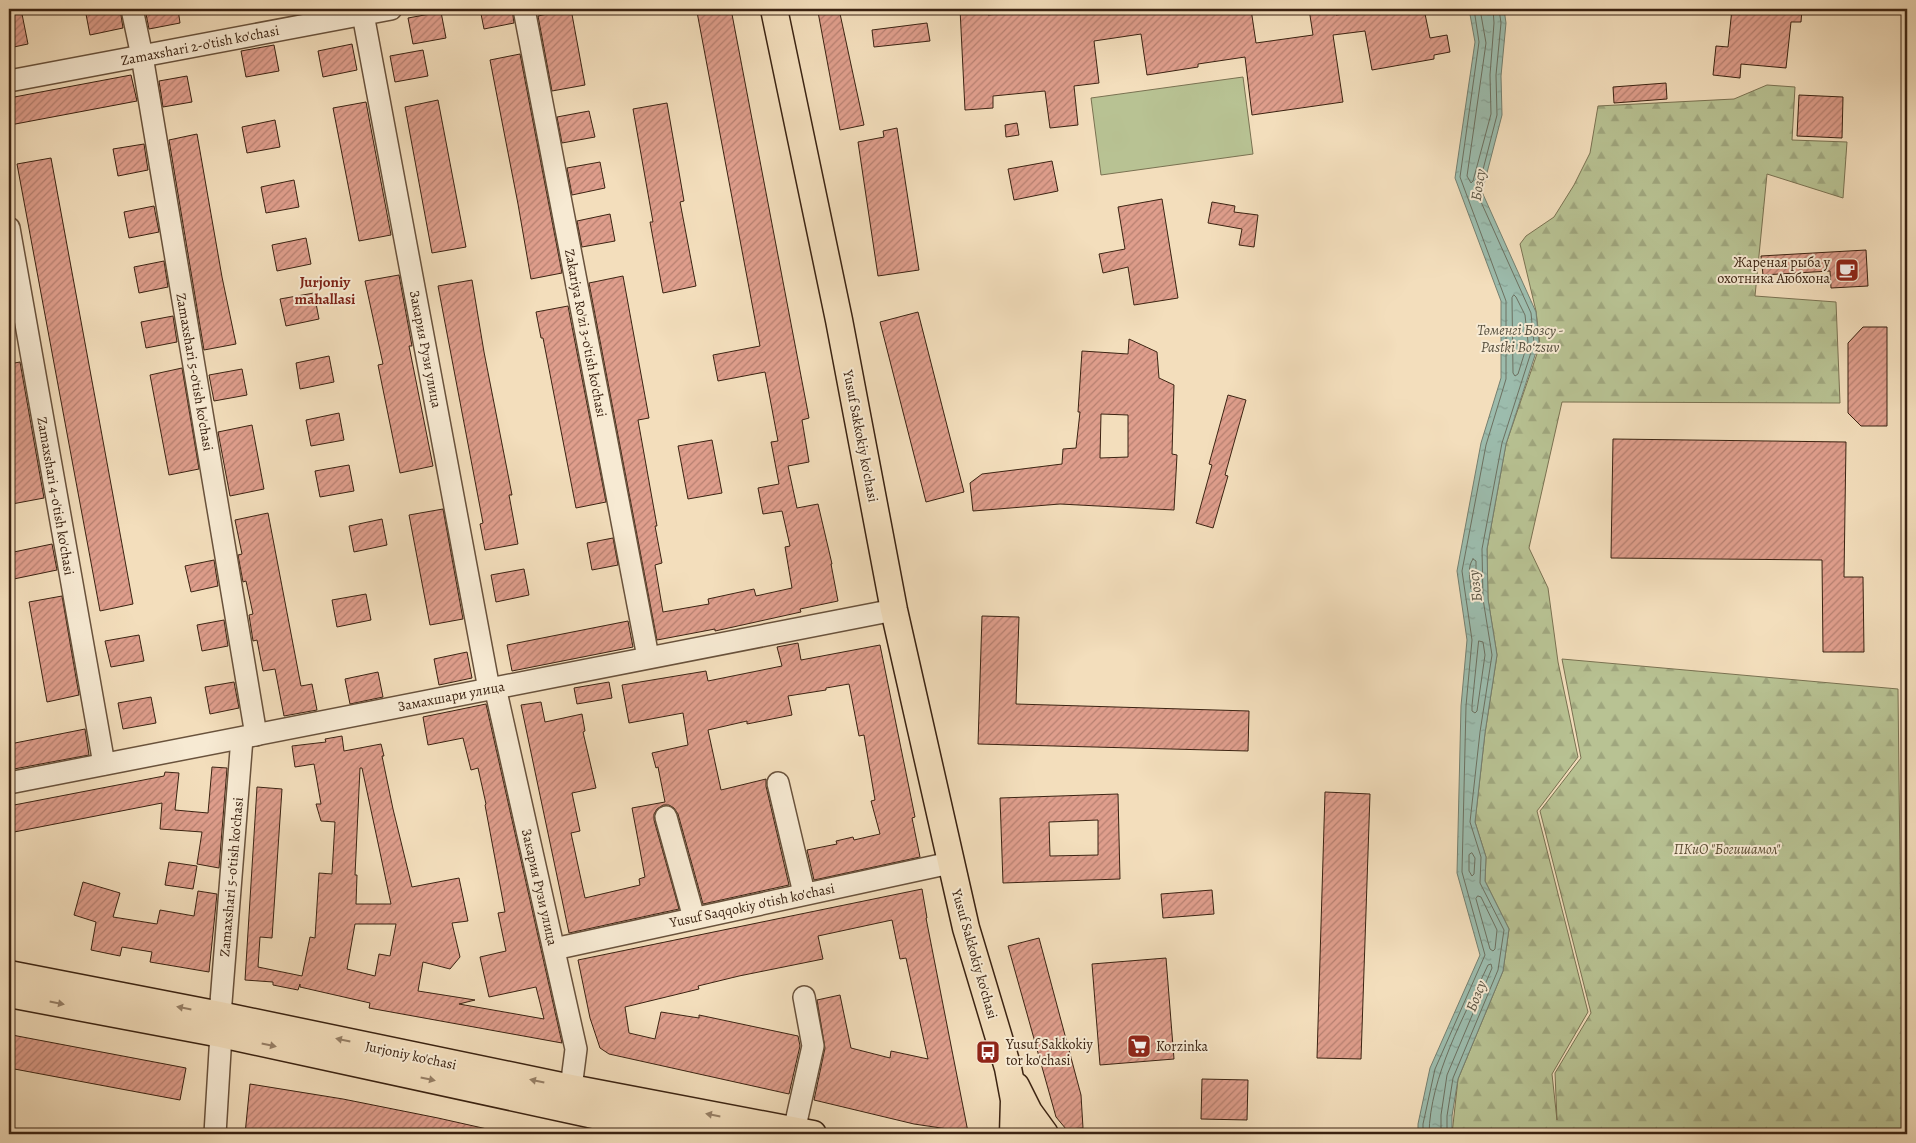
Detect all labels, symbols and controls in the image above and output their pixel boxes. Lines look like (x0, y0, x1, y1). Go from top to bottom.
street label: Zamaxshari 2-o'tish ko'chasi (119, 21, 281, 70)
water label: Бозсу (1466, 167, 1491, 202)
street label: Zakariya Ro'zi 3-o'tish ko'chasi (560, 247, 611, 419)
place label: Жареная рыба у охотника Аюбхона (1717, 253, 1831, 288)
cafe icon: Жареная рыба у охотника Аюбхона (1834, 257, 1860, 283)
district label: Jurjoniy mahallasi (295, 272, 356, 309)
street label: Закария Рузи улица (405, 289, 446, 410)
street label: Zamaxshari 5-o'tish ko'chasi (171, 292, 218, 453)
water label: Төменгі Бозсу - Pastki Boʻzsuv (1477, 320, 1563, 357)
street label: Yusuf Sakkokiy ko'chasi (838, 367, 883, 504)
street label: Zamaxshari 4-o'tish ko'chasi (32, 415, 79, 577)
water label: Бозсу (1463, 568, 1487, 603)
street label: Замахшари улица (396, 677, 507, 716)
street label: Zamaxshari 5-o'tish ko'chasi (215, 796, 248, 958)
street label: Закария Рузи улица (517, 827, 562, 948)
park label: ПКиО "Богишамол" (1674, 840, 1781, 859)
street label: Yusuf Saqqokiy o'tish ko'chasi (667, 879, 836, 932)
street label: Yusuf Sakkokiy ko'chasi (947, 886, 1002, 1021)
water label: Бозсу (1461, 977, 1492, 1015)
one-way arrow (49, 999, 65, 1007)
one-way arrow (176, 1003, 192, 1011)
supermarket icon: Korzinka (1126, 1033, 1152, 1059)
place label: Yusuf Sakkokiy tor ko'chasi (1005, 1035, 1093, 1070)
one-way arrow (335, 1036, 351, 1044)
street label: Jurjoniy ko'chasi (363, 1037, 458, 1074)
place label: Korzinka (1156, 1037, 1208, 1056)
bus stop icon: Yusuf Sakkokiy tor ko'chasi (975, 1039, 1001, 1065)
one-way arrow (261, 1041, 277, 1049)
one-way arrow (420, 1075, 435, 1083)
one-way arrow (529, 1077, 544, 1085)
one-way arrow (705, 1111, 721, 1119)

